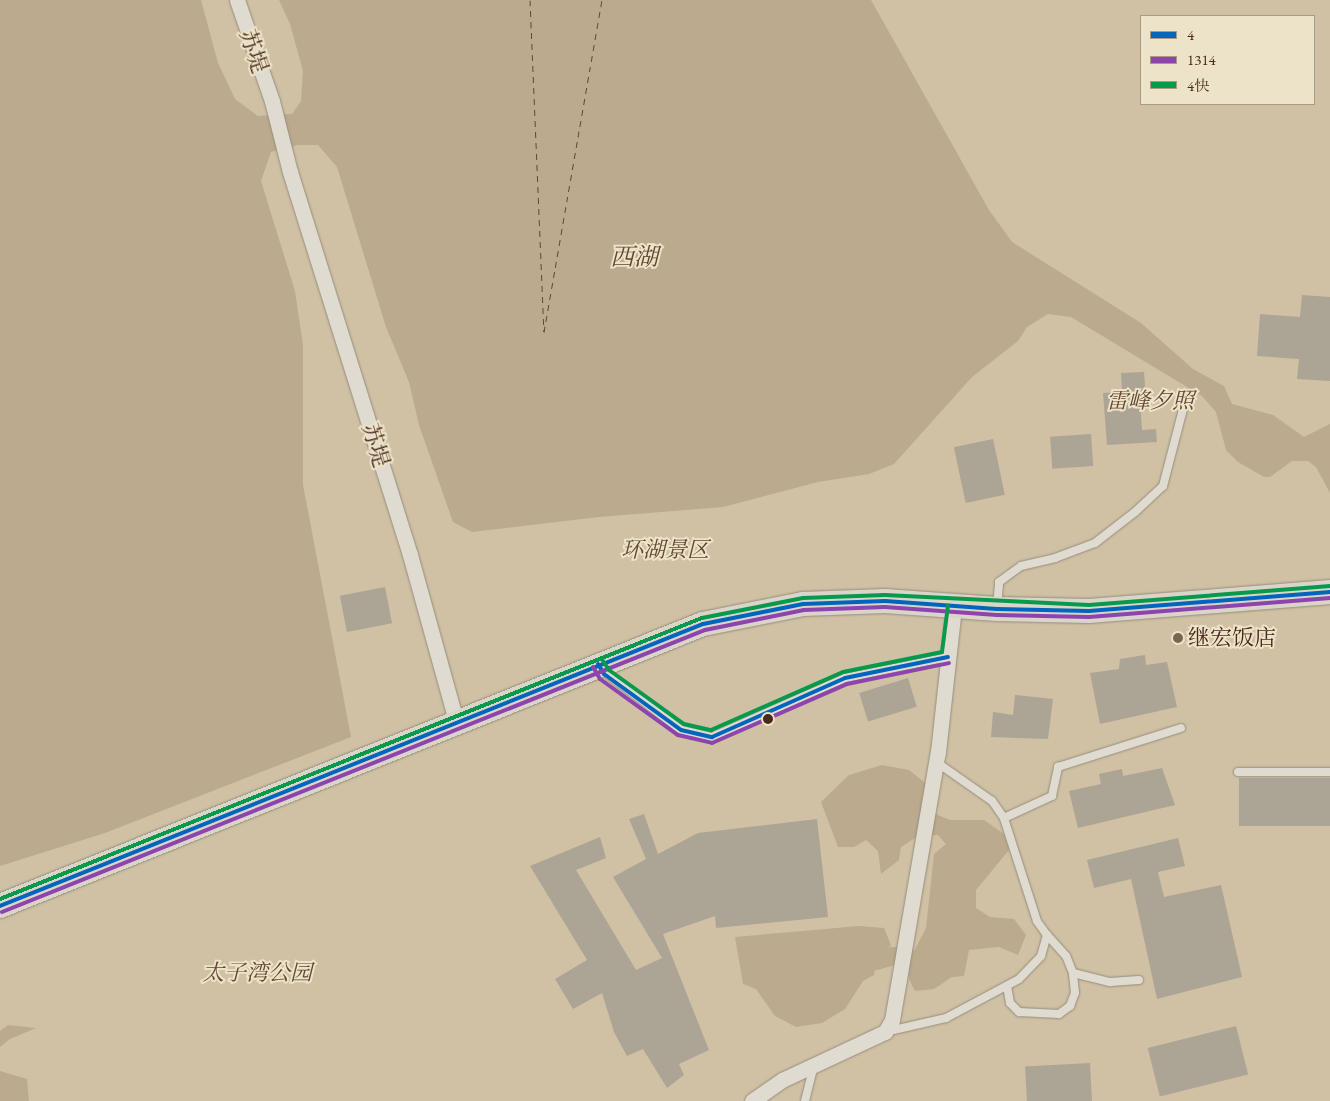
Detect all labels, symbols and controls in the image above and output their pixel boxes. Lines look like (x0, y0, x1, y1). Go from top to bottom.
legend (1140, 15, 1315, 105)
text: 4 (1187, 25, 1194, 44)
street label: 苏堤 (234, 26, 274, 76)
text: 1314 (1187, 50, 1216, 69)
text: 4快 (1187, 76, 1209, 95)
water label: 西湖 (610, 243, 658, 271)
park label: 雷峰夕照 (1106, 388, 1194, 414)
street label: 苏堤 (357, 420, 395, 470)
park label: 环湖景区 (621, 537, 709, 563)
place label: 继宏饭店 (1188, 625, 1276, 651)
marker: 继宏饭店 (1172, 632, 1184, 644)
unlabelled marker (763, 714, 773, 724)
park label: 太子湾公园 (202, 960, 312, 986)

